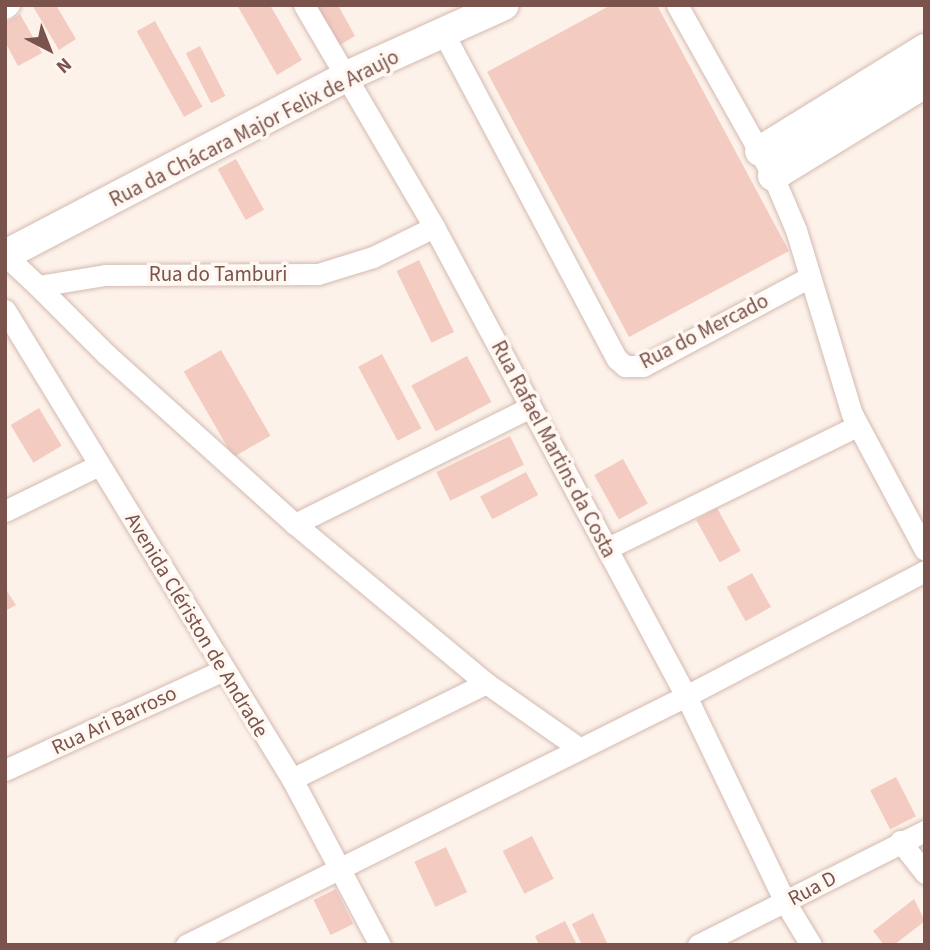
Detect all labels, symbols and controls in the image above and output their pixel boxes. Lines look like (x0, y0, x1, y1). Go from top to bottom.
north arrow (14, 14, 84, 84)
street label: Rua da Chácara Major Felix de Araujo (105, 44, 403, 212)
text: N (50, 51, 77, 79)
street label: Rua do Tamburi (149, 261, 287, 287)
street label: Rua do Mercado (635, 288, 773, 374)
street label: Rua Rafael Martins da Costa (486, 336, 622, 562)
street label: Avenida Clériston de Andrade (120, 508, 274, 742)
street label: Rua Ari Barroso (47, 680, 181, 760)
street label: Rua D (784, 865, 840, 911)

